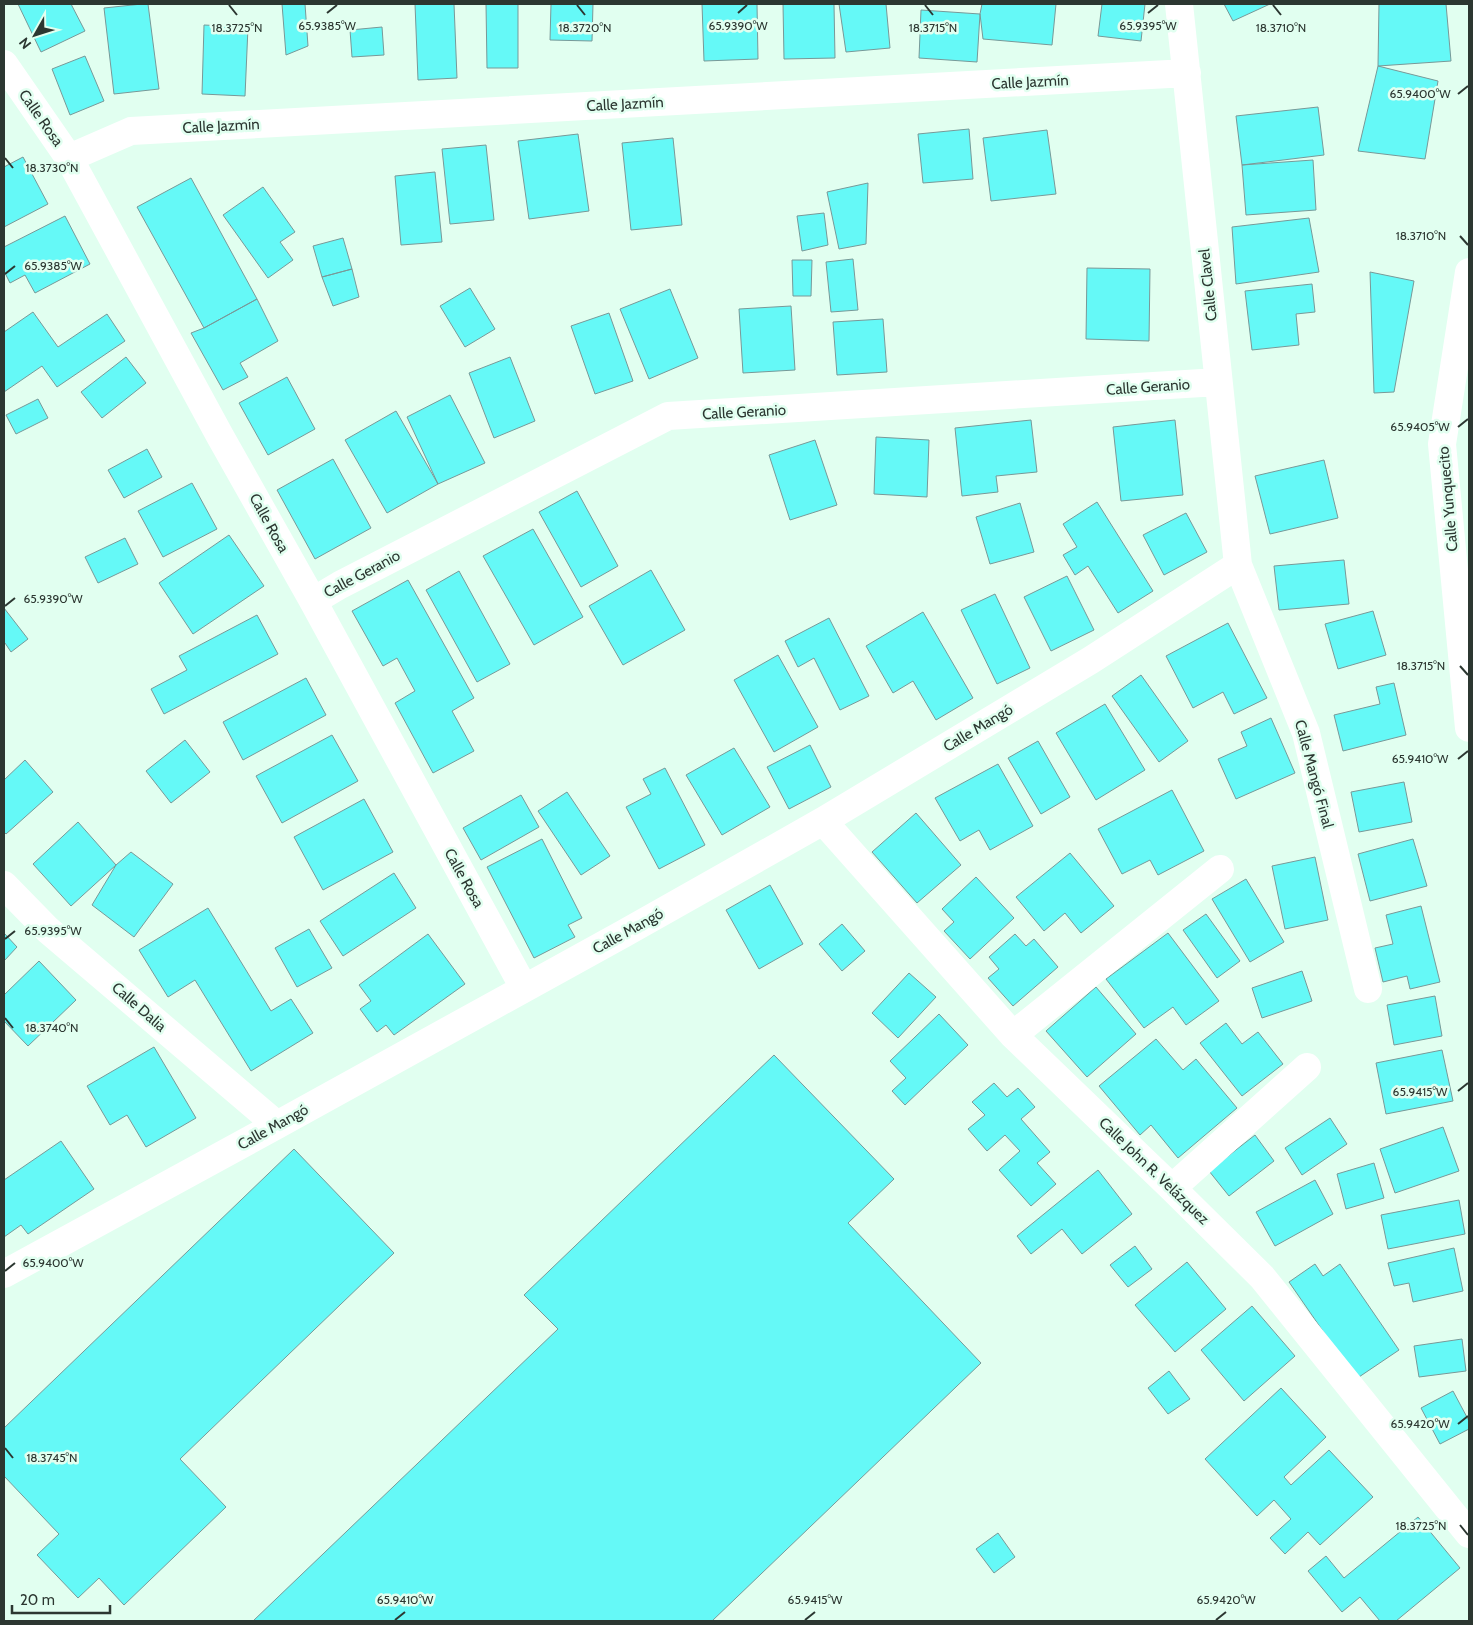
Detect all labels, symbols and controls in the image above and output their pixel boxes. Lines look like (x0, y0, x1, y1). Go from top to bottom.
north arrow (10, 10, 60, 60)
text: 65.9385°W (298, 18, 357, 33)
text: 65.9390°W (708, 18, 768, 33)
text: 65.9395°W (1119, 18, 1177, 33)
text: 18.3725°N (212, 20, 262, 35)
text: 18.3720°N (559, 20, 611, 35)
text: 18.3715°N (909, 20, 957, 35)
text: 18.3710°N (1256, 20, 1306, 35)
text: N (15, 34, 35, 53)
street label: Calle Jazmín (991, 71, 1069, 93)
street label: Calle Rosa (15, 86, 67, 150)
text: 65.9400°W (1389, 86, 1451, 101)
street label: Calle Jazmín (586, 93, 664, 115)
street label: Calle Jazmín (182, 115, 260, 137)
text: 18.3730°N (25, 160, 79, 175)
text: 18.3710°N (1396, 228, 1446, 243)
street label: Calle Clavel (1195, 247, 1221, 322)
text: 65.9385°W (24, 258, 83, 273)
street label: Calle Geranio (1106, 375, 1190, 399)
street label: Calle Geranio (702, 401, 786, 423)
text: 65.9405°W (1390, 419, 1450, 434)
street label: Calle Yunquecito (1434, 446, 1462, 552)
street label: Calle Rosa (245, 490, 293, 556)
street label: Calle Geranio (321, 546, 403, 602)
text: 65.9390°W (23, 591, 83, 606)
text: 18.3715°N (1397, 658, 1445, 673)
street label: Calle Mangó (940, 700, 1016, 756)
street label: Calle Mangó Final (1291, 718, 1337, 831)
text: 65.9410°W (1392, 751, 1449, 766)
street label: Calle Rosa (440, 845, 488, 911)
street label: Calle Mangó (590, 904, 666, 958)
text: 65.9395°W (24, 923, 82, 938)
street label: Calle Dalia (108, 978, 171, 1036)
text: 18.3740°N (25, 1020, 79, 1035)
text: 65.9415°W (1393, 1084, 1448, 1099)
street label: Calle Mangó (235, 1100, 311, 1154)
street label: Calle John R. Velázquez (1095, 1114, 1213, 1228)
text: 65.9400°W (22, 1255, 84, 1270)
text: 65.9420°W (1390, 1416, 1450, 1431)
text: 18.3745°N (26, 1450, 78, 1465)
text: 18.3725°N (1396, 1518, 1446, 1533)
scale bar (12, 1582, 110, 1614)
text: 20 m (20, 1591, 55, 1609)
text: 65.9410°W (377, 1592, 434, 1607)
text: 65.9415°W (788, 1592, 843, 1607)
text: 65.9420°W (1196, 1592, 1256, 1607)

